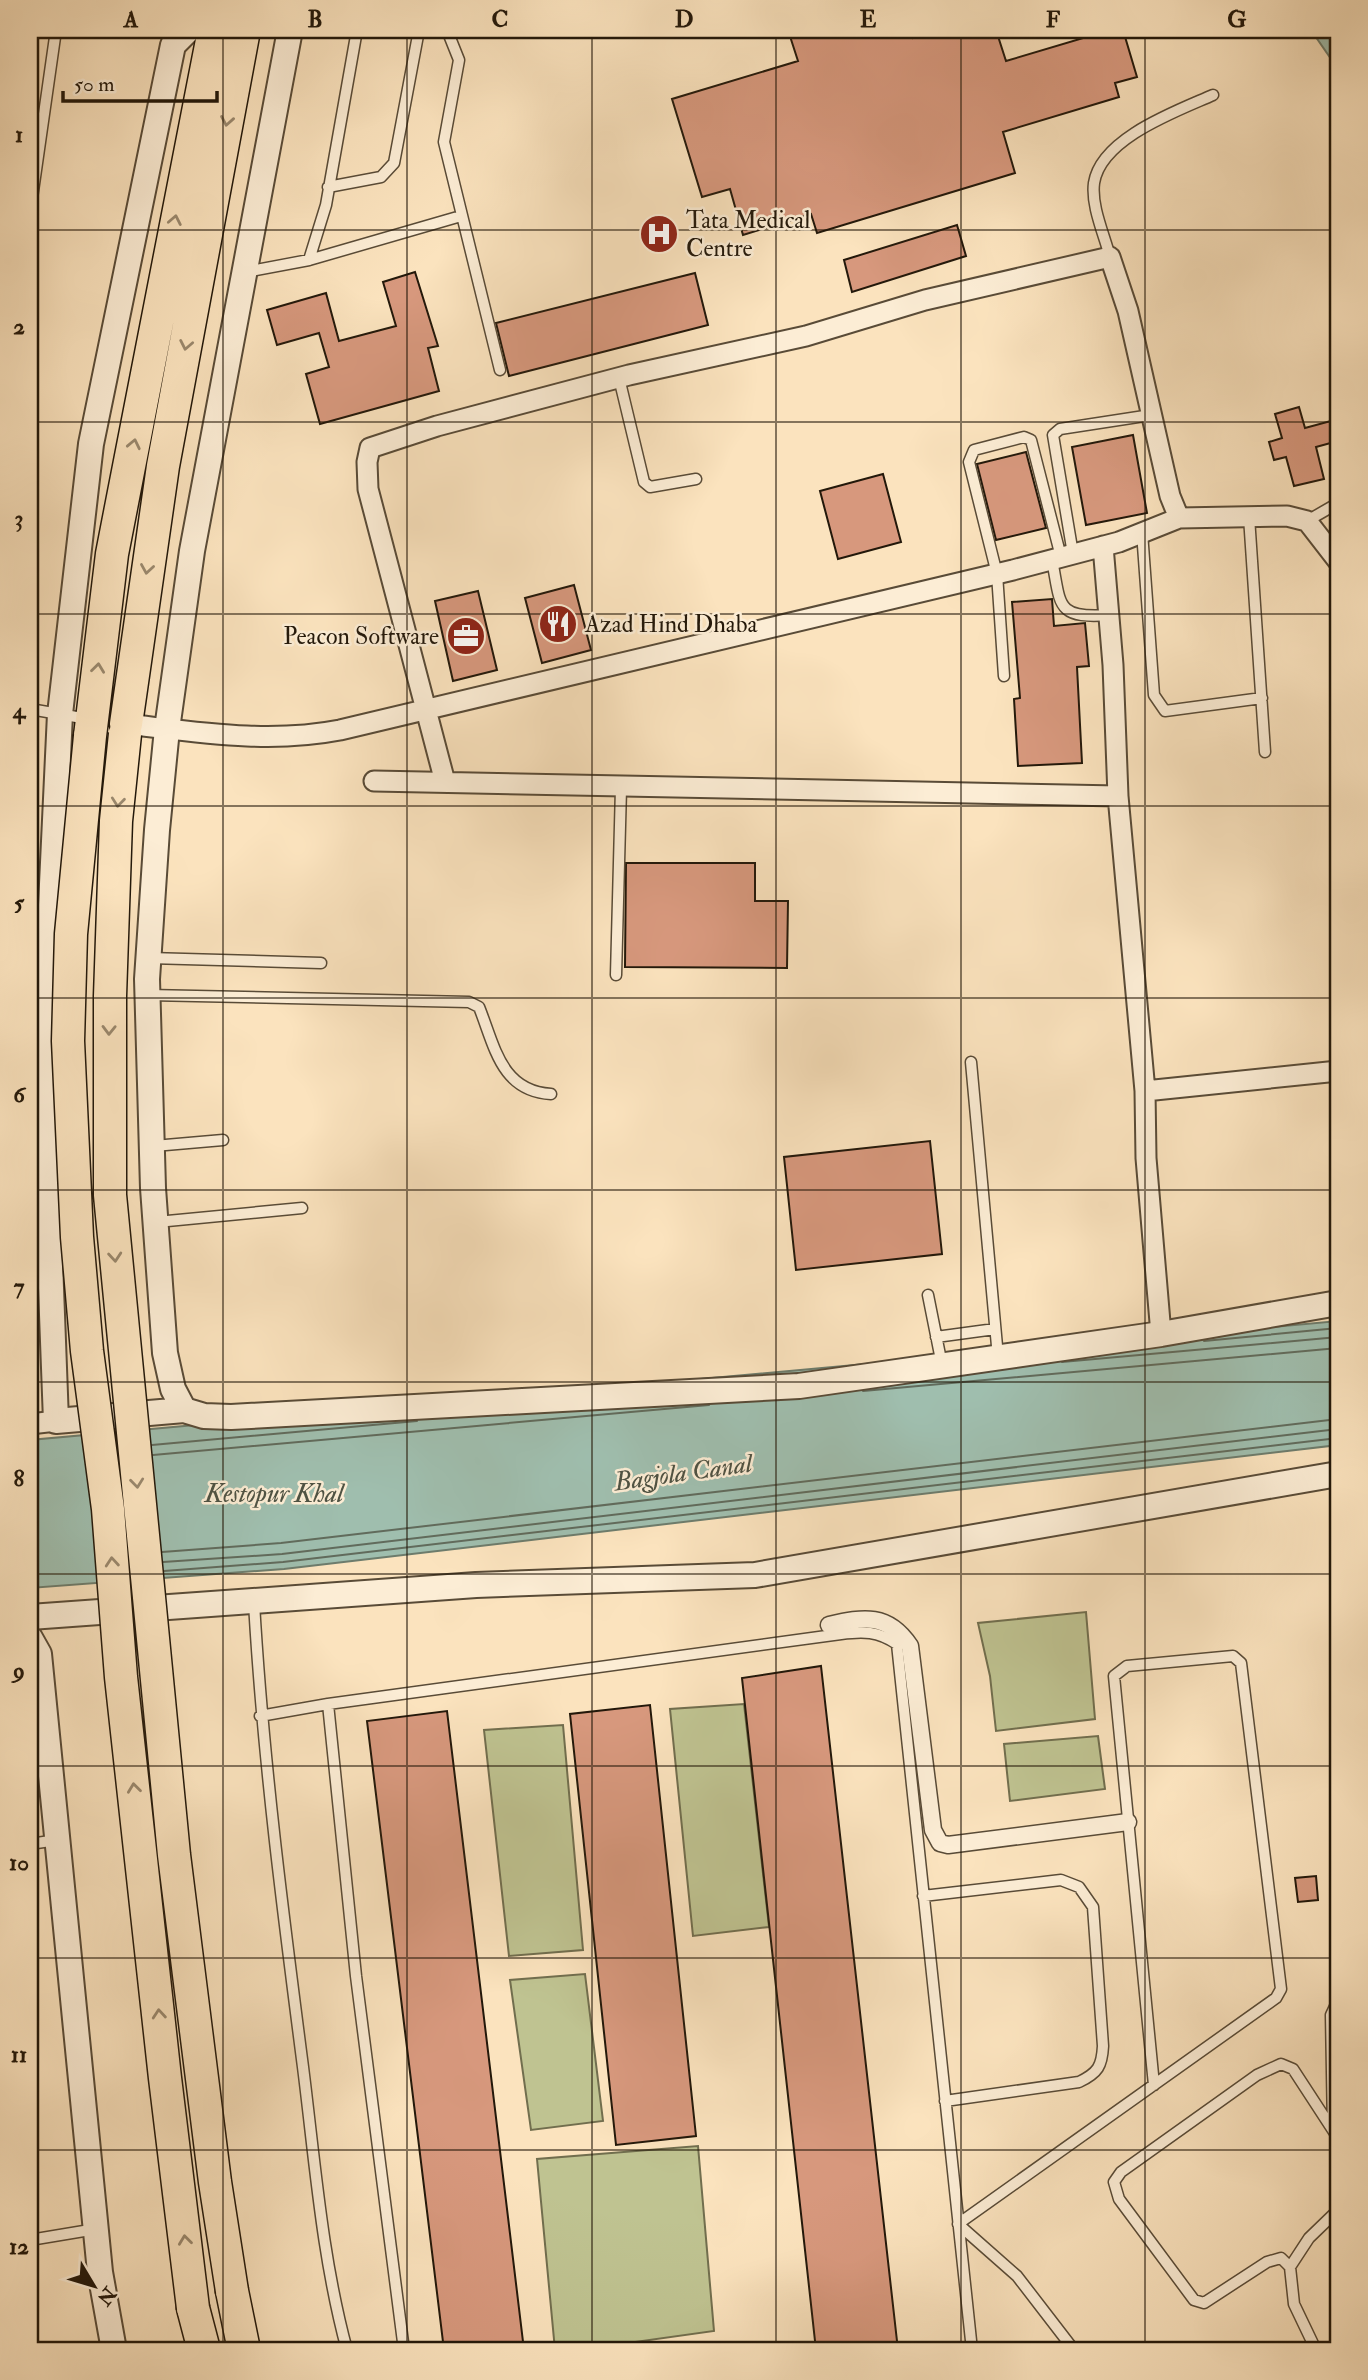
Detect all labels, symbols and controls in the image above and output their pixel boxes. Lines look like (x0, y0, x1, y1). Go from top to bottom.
text: A (123, 5, 139, 34)
text: B (307, 5, 323, 34)
text: C (492, 5, 508, 34)
text: D (675, 5, 693, 34)
text: E (860, 5, 877, 34)
text: F (1046, 5, 1061, 34)
text: G (1227, 5, 1247, 34)
scale bar (63, 60, 217, 104)
text: 50 m (74, 71, 115, 98)
one-way arrow (221, 115, 236, 127)
text: 1 (15, 120, 23, 149)
place label: Tata Medical Centre (686, 205, 810, 264)
hospital icon: Tata Medical Centre (638, 213, 680, 255)
one-way arrow (167, 214, 182, 226)
text: 2 (13, 312, 25, 341)
one-way arrow (180, 339, 195, 351)
one-way arrow (126, 438, 141, 450)
text: 3 (15, 504, 23, 533)
one-way arrow (140, 563, 155, 575)
restaurant icon: Azad Hind Dhaba (537, 603, 579, 645)
place label: Azad Hind Dhaba (584, 609, 758, 640)
office icon: Peacon Software (445, 615, 487, 657)
place label: Peacon Software (283, 621, 439, 652)
one-way arrow (90, 662, 105, 674)
text: 4 (12, 696, 27, 725)
one-way arrow (111, 797, 126, 808)
text: 5 (14, 888, 25, 917)
one-way arrow (101, 1025, 117, 1035)
text: 6 (13, 1080, 27, 1109)
one-way arrow (107, 1252, 122, 1263)
text: 7 (14, 1272, 25, 1301)
water label: Bagjola Canal (610, 1447, 756, 1499)
text: 8 (14, 1464, 25, 1493)
one-way arrow (129, 1478, 144, 1489)
water label: Kestopur Khal (203, 1478, 345, 1510)
one-way arrow (105, 1556, 120, 1567)
text: 9 (11, 1656, 25, 1685)
one-way arrow (127, 1782, 142, 1794)
text: 10 (9, 1848, 29, 1877)
one-way arrow (152, 2009, 167, 2020)
text: 11 (11, 2040, 27, 2069)
text: 12 (9, 2232, 29, 2261)
one-way arrow (178, 2234, 193, 2246)
north arrow (60, 2250, 130, 2320)
text: N (91, 2281, 122, 2311)

